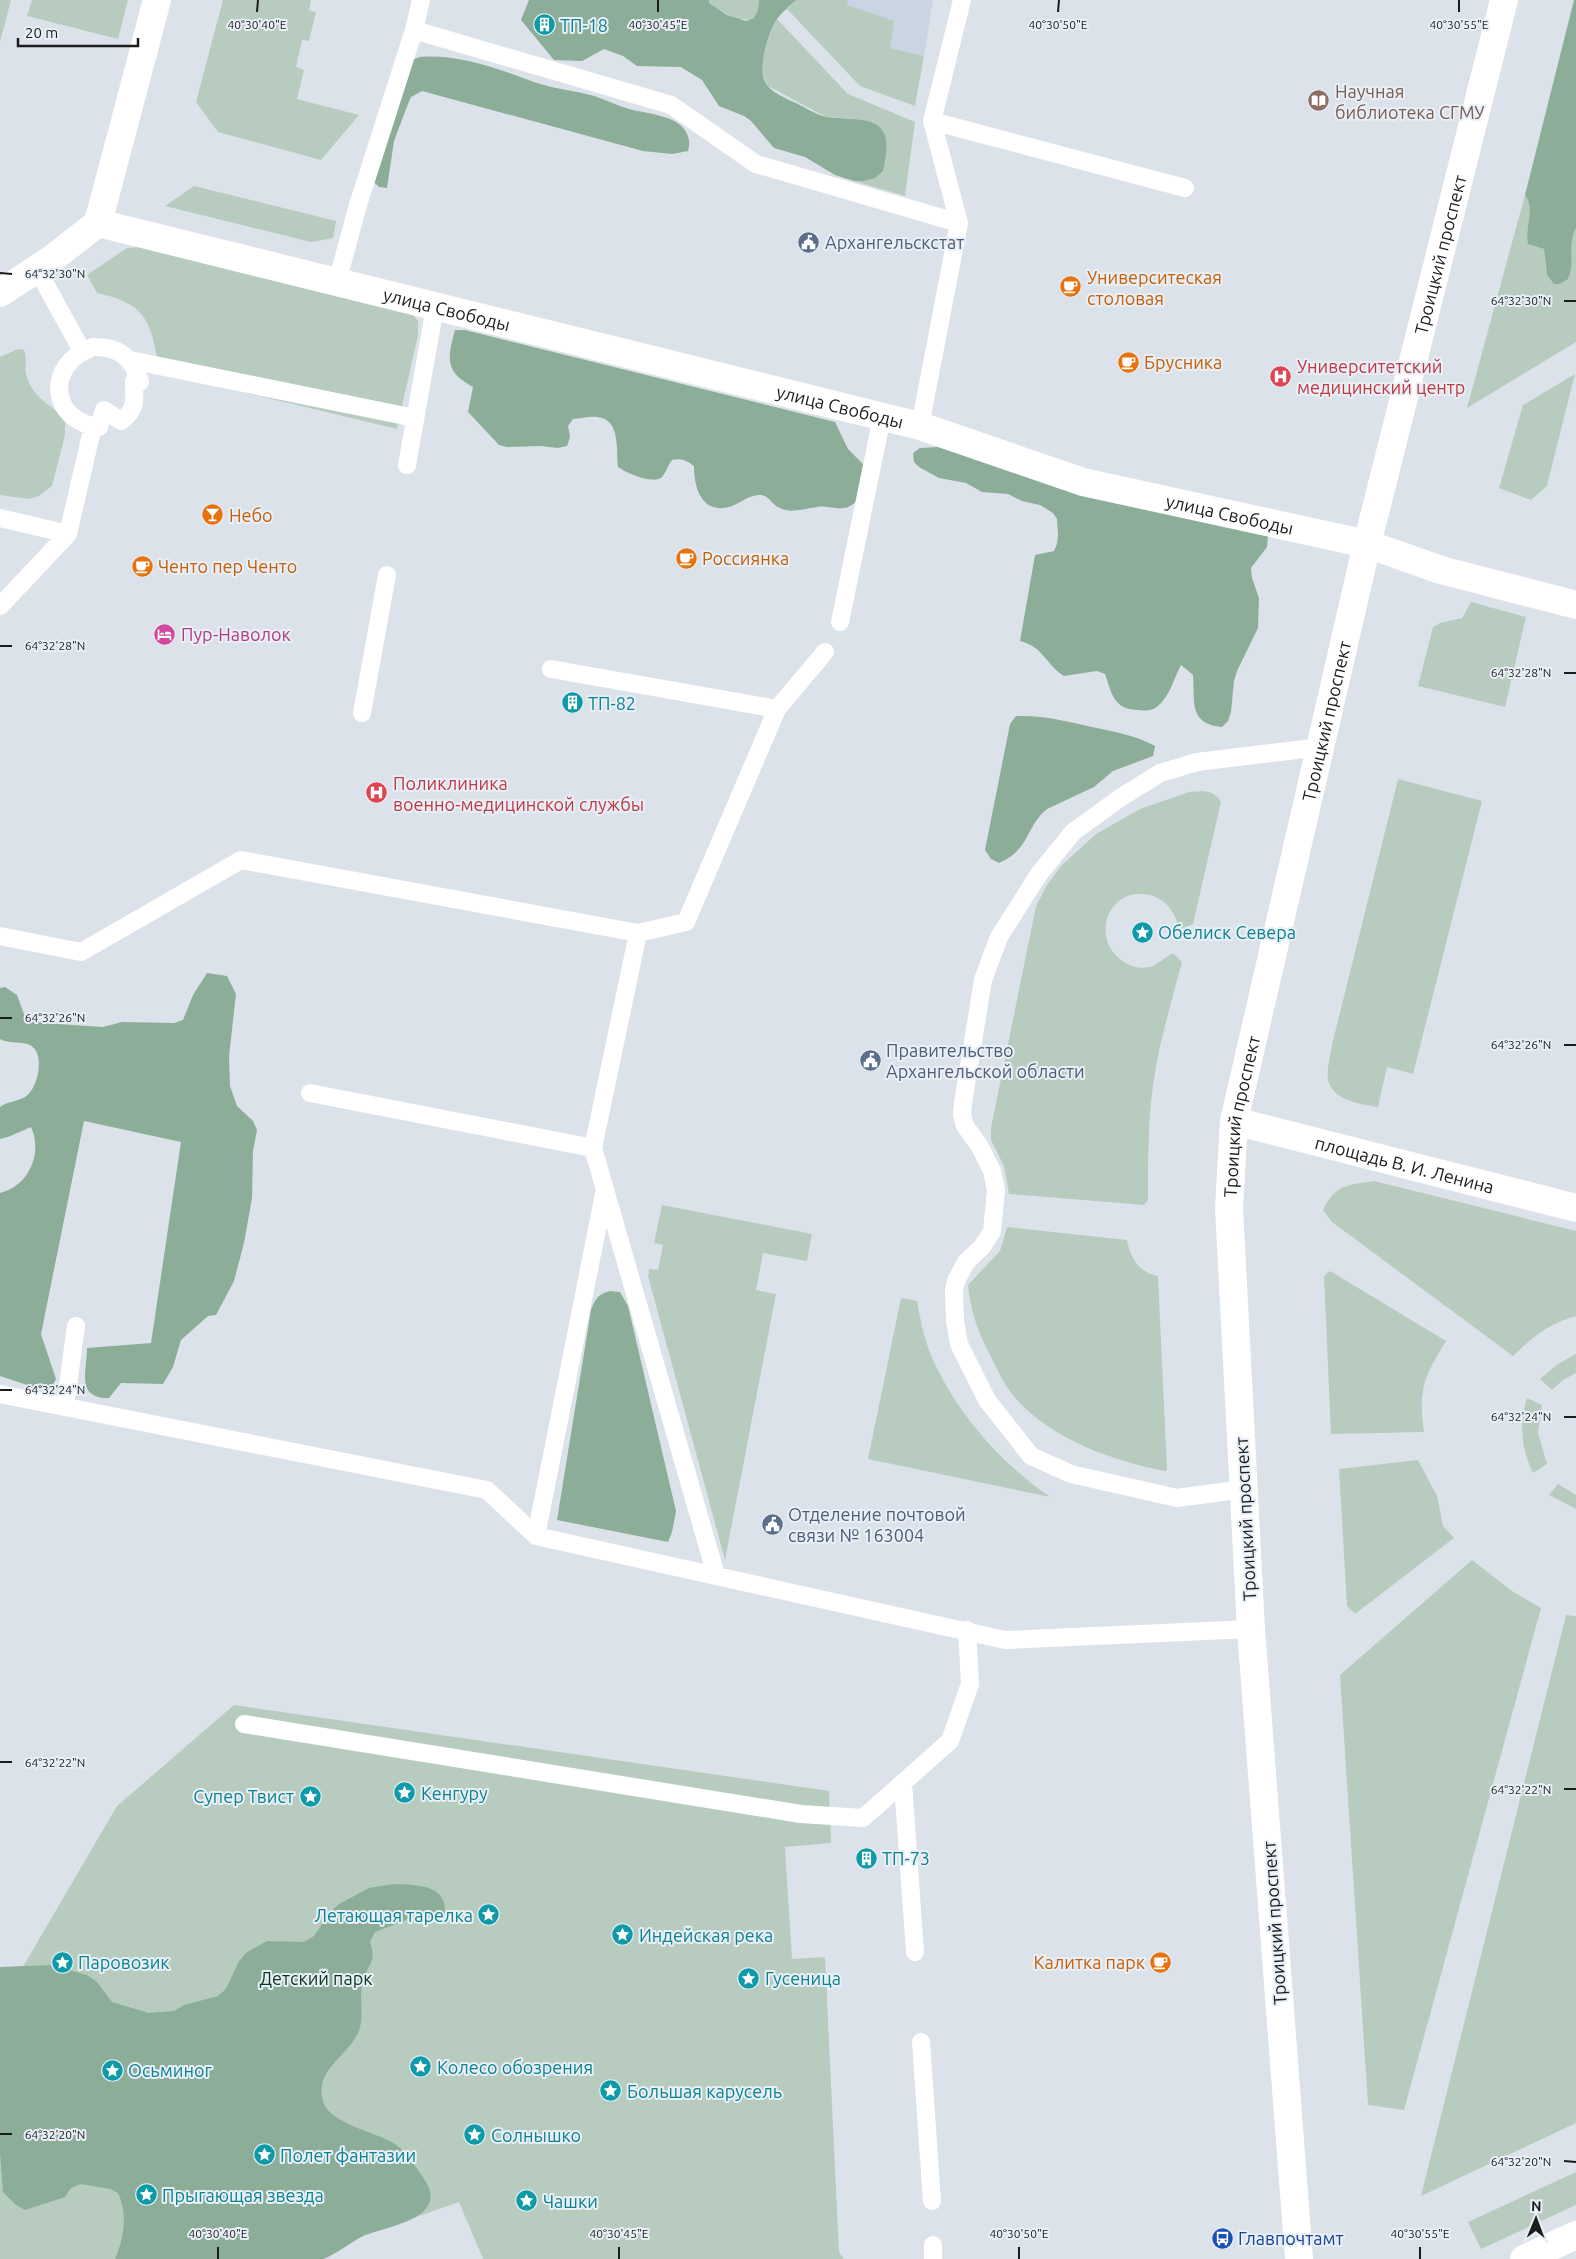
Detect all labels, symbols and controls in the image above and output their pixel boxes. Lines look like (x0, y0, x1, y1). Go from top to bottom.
building icon: ТП-18 (532, 13, 556, 37)
scale bar (18, 15, 138, 47)
place label: ТП-18 (560, 15, 608, 35)
text: 40°30'40"E (228, 18, 287, 31)
text: 40°30'45"E (629, 18, 688, 31)
text: 40°30'50"E (1029, 18, 1088, 31)
text: 40°30'55"E (1430, 18, 1489, 31)
text: 20 m (25, 24, 58, 41)
place label: Научная библиотека СГМУ (1335, 81, 1485, 122)
library icon: Научная библиотека СГМУ (1307, 89, 1331, 113)
street label: Троицкий проспект (1410, 173, 1470, 337)
public building icon: Архангельскстат (797, 230, 821, 254)
place label: Архангельскстат (825, 232, 964, 252)
text: 64°32'30"N (25, 267, 85, 280)
place label: Университеская столовая (1087, 267, 1222, 308)
cafe icon: Университеская столовая (1059, 275, 1083, 299)
street label: улица Свободы (381, 284, 512, 334)
text: 64°32'30"N (1491, 294, 1551, 307)
cafe icon: Брусника (1116, 350, 1140, 374)
place label: Брусника (1144, 352, 1222, 372)
place label: Университетский медицинский центр (1297, 356, 1465, 397)
hospital icon: Университетский медицинский центр (1269, 364, 1293, 388)
street label: улица Свободы (775, 381, 906, 432)
street label: улица Свободы (1164, 490, 1295, 538)
bar icon: Небо (201, 503, 225, 527)
place label: Небо (229, 505, 273, 525)
cafe icon: Россиянка (674, 546, 698, 570)
place label: Россиянка (702, 548, 789, 568)
cafe icon: Ченто пер Ченто (130, 554, 154, 578)
place label: Ченто пер Ченто (158, 556, 297, 576)
hotel icon: Пур-Наволок (153, 622, 177, 646)
place label: Пур-Наволок (181, 624, 291, 644)
text: 64°32'28"N (25, 639, 85, 652)
street label: Троицкий проспект (1298, 639, 1354, 803)
text: 64°32'28"N (1491, 666, 1551, 679)
building icon: ТП-82 (560, 691, 584, 715)
place label: ТП-82 (588, 693, 636, 713)
place label: Поликлиника военно-медицинской службы (393, 773, 644, 814)
hospital icon: Поликлиника военно-медицинской службы (365, 781, 389, 805)
place icon: Обелиск Севера (1130, 920, 1154, 944)
place label: Обелиск Севера (1158, 922, 1296, 942)
text: 64°32'26"N (25, 1011, 85, 1024)
street label: Троицкий проспект (1220, 1034, 1263, 1198)
text: 64°32'26"N (1491, 1038, 1551, 1051)
place label: Правительство Архангельской области (886, 1040, 1085, 1081)
public building icon: Правительство Архангельской области (858, 1048, 882, 1072)
street label: площадь В. И. Ленина (1313, 1132, 1496, 1197)
text: 64°32'24"N (25, 1383, 85, 1396)
text: 64°32'24"N (1491, 1410, 1551, 1423)
street label: Троицкий проспект (1231, 1437, 1259, 1601)
place label: Отделение почтовой связи № 163004 (788, 1504, 966, 1545)
public building icon: Отделение почтовой связи № 163004 (760, 1512, 784, 1536)
text: 64°32'22"N (25, 1756, 85, 1769)
place icon: Кенгуру (393, 1781, 417, 1805)
place label: Кенгуру (421, 1783, 488, 1803)
text: 64°32'22"N (1491, 1783, 1551, 1796)
place icon: Супер Твист (298, 1784, 322, 1808)
place label: Супер Твист (193, 1786, 294, 1806)
street label: Троицкий проспект (1258, 1841, 1290, 2005)
building icon: ТП-73 (854, 1846, 878, 1870)
place label: ТП-73 (882, 1848, 930, 1868)
place icon: Летающая тарелка (477, 1903, 501, 1927)
place label: Летающая тарелка (315, 1905, 473, 1925)
place icon: Индейская река (611, 1923, 635, 1947)
place label: Индейская река (639, 1925, 773, 1945)
place icon: Паровозик (50, 1950, 74, 1974)
cafe icon: Калитка парк (1149, 1950, 1173, 1974)
place label: Паровозик (78, 1952, 170, 1972)
place label: Калитка парк (1034, 1952, 1145, 1972)
place icon: Гусеница (737, 1966, 761, 1990)
park label: Детский парк (260, 1968, 372, 1988)
place label: Гусеница (765, 1968, 841, 1988)
place icon: Колесо обозрения (409, 2055, 433, 2079)
place label: Колесо обозрения (437, 2057, 593, 2077)
place icon: Осьминог (100, 2058, 124, 2082)
place label: Осьминог (128, 2060, 212, 2080)
place icon: Большая карусель (599, 2079, 623, 2103)
place label: Большая карусель (627, 2081, 782, 2101)
place icon: Солнышко (463, 2123, 487, 2147)
place label: Солнышко (491, 2125, 581, 2145)
text: 64°32'20"N (25, 2128, 85, 2141)
place icon: Полет фантазии (252, 2143, 276, 2167)
place label: Полет фантазии (280, 2145, 416, 2165)
text: 64°32'20"N (1491, 2155, 1551, 2168)
place icon: Прыгающая звезда (134, 2183, 158, 2207)
place label: Прыгающая звезда (162, 2185, 324, 2205)
place icon: Чашки (515, 2189, 539, 2213)
place label: Чашки (543, 2191, 598, 2211)
north arrow (1511, 2194, 1561, 2244)
text: N (1531, 2198, 1542, 2214)
bus stop icon: Главпочтамт (1210, 2226, 1234, 2250)
text: 40°30'40"E (189, 2227, 248, 2240)
text: 40°30'45"E (590, 2227, 649, 2240)
text: 40°30'50"E (990, 2227, 1049, 2240)
text: 40°30'55"E (1391, 2227, 1450, 2240)
place label: Главпочтамт (1238, 2228, 1344, 2248)

